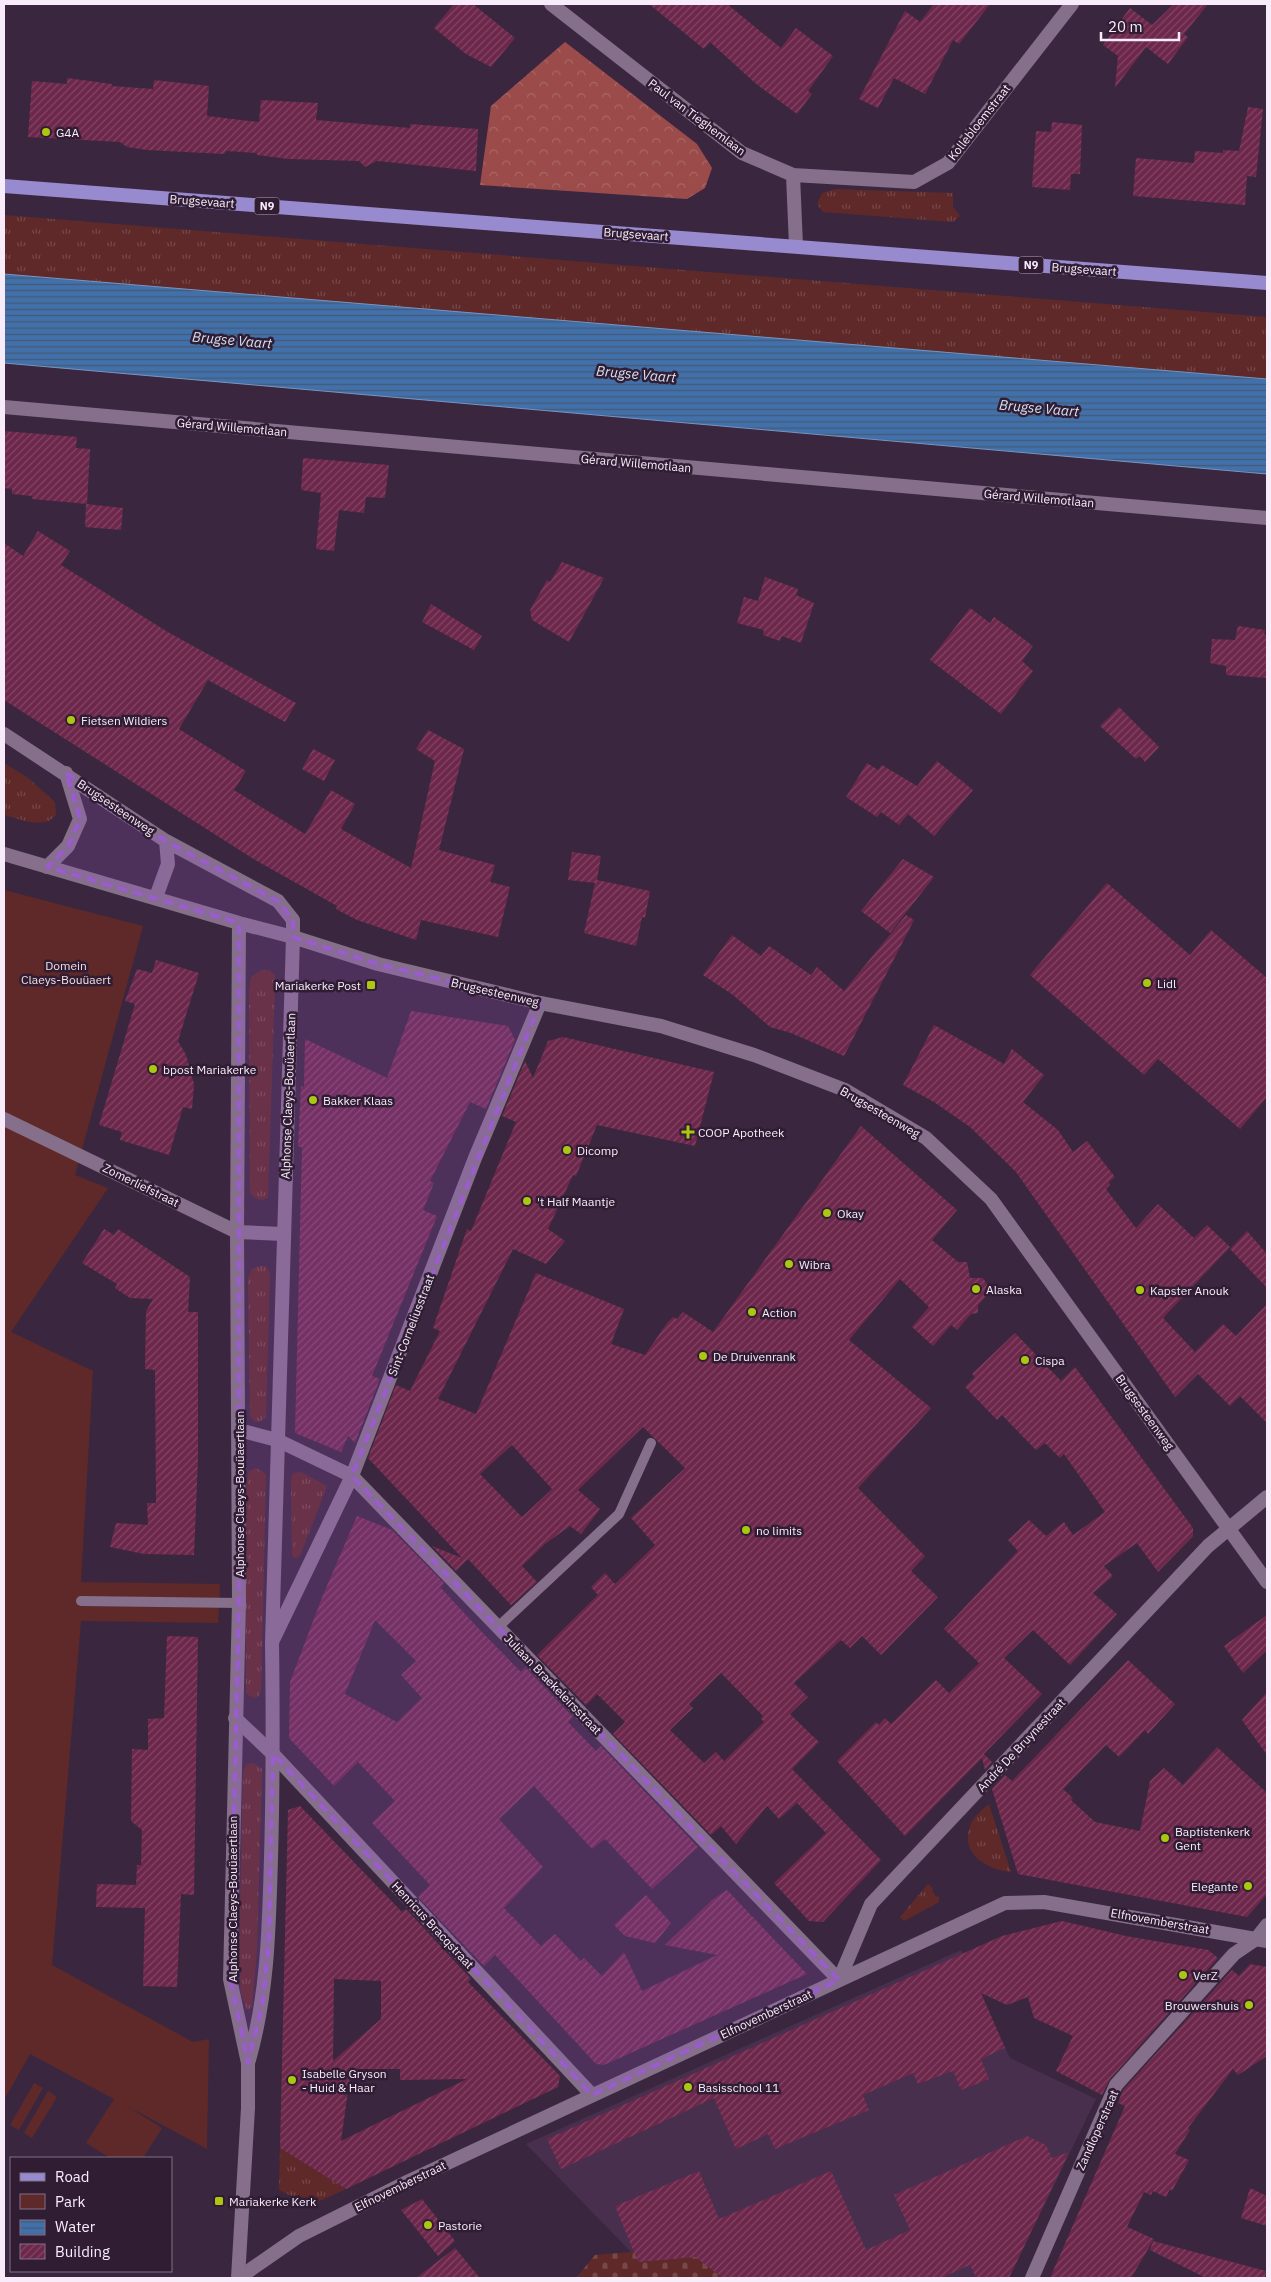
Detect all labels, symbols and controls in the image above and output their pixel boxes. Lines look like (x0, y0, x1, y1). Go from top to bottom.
scale bar (1101, 10, 1178, 42)
text: 20 m (1108, 17, 1143, 36)
street label: Paul van Tieghemlaan (645, 76, 749, 158)
street label: Kollebloemstraat (945, 81, 1013, 163)
place label: G4A (56, 125, 80, 140)
marker: G4A (40, 126, 52, 138)
street label: Brugsevaart (169, 191, 235, 211)
road number: N9 (254, 198, 280, 215)
street label: Brugsevaart (603, 224, 669, 244)
road number: N9 (1018, 256, 1044, 274)
street label: Brugsevaart (1051, 259, 1117, 279)
water label: Brugse Vaart (191, 328, 273, 352)
water label: Brugse Vaart (595, 362, 677, 386)
water label: Brugse Vaart (998, 396, 1080, 420)
street label: Gérard Willemotlaan (176, 415, 288, 439)
street label: Gérard Willemotlaan (580, 451, 692, 475)
street label: Gérard Willemotlaan (983, 486, 1095, 510)
place label: Fietsen Wildiers (81, 713, 167, 728)
marker: Fietsen Wildiers (65, 714, 77, 726)
street label: Brugsesteenweg (75, 776, 158, 839)
park label: Domein Claeys-Bouüaert (21, 958, 111, 987)
street label: Brugsesteenweg (450, 975, 541, 1010)
place label: Lidl (1157, 976, 1176, 991)
marker: Lidl (1141, 977, 1153, 989)
place label: Mariakerke Post (275, 978, 361, 993)
marker: Mariakerke Post (365, 979, 377, 991)
street label: Alphonse Claeys-Bouüaertlaan (278, 1013, 298, 1179)
place label: bpost Mariakerke (163, 1062, 257, 1077)
marker: bpost Mariakerke (147, 1063, 159, 1075)
street label: Brugsesteenweg (837, 1083, 923, 1141)
place label: Bakker Klaas (323, 1093, 393, 1108)
marker: Bakker Klaas (307, 1094, 319, 1106)
place label: COOP Apotheek (698, 1125, 785, 1140)
marker: COOP Apotheek (682, 1126, 694, 1138)
place label: Dicomp (577, 1143, 618, 1158)
marker: Dicomp (561, 1144, 573, 1156)
street label: Zomerliefstraat (100, 1160, 182, 1210)
place label: 't Half Maantje (537, 1194, 615, 1209)
marker: 't Half Maantje (521, 1195, 533, 1207)
place label: Okay (837, 1206, 864, 1221)
marker: Okay (821, 1207, 833, 1219)
place label: Wibra (799, 1257, 831, 1272)
marker: Wibra (783, 1258, 795, 1270)
street label: Sint-Corneliusstraat (385, 1272, 437, 1378)
place label: Alaska (986, 1282, 1022, 1297)
marker: Alaska (970, 1283, 982, 1295)
place label: Kapster Anouk (1150, 1283, 1230, 1298)
marker: Kapster Anouk (1134, 1284, 1146, 1296)
place label: Action (762, 1305, 796, 1320)
marker: Action (746, 1306, 758, 1318)
place label: De Druivenrank (713, 1349, 797, 1364)
marker: De Druivenrank (697, 1350, 709, 1362)
place label: Cispa (1035, 1353, 1065, 1368)
marker: Cispa (1019, 1354, 1031, 1366)
street label: Brugsesteenweg (1113, 1371, 1178, 1453)
street label: Alphonse Claeys-Bouüaertlaan (232, 1411, 247, 1577)
place label: no limits (756, 1523, 802, 1538)
marker: no limits (740, 1524, 752, 1536)
street label: Juliaan Braekeleirsstraat (501, 1631, 605, 1737)
street label: André De Bruynestraat (974, 1695, 1068, 1795)
street label: Alphonse Claeys-Bouüaertlaan (225, 1816, 240, 1982)
place label: Baptistenkerk Gent (1175, 1824, 1251, 1853)
marker: Baptistenkerk Gent (1159, 1832, 1171, 1844)
street label: Henricus Bracqstraat (389, 1878, 477, 1972)
place label: Elegante (1191, 1879, 1238, 1894)
marker: Elegante (1242, 1880, 1254, 1892)
street label: Elfnovemberstraat (1110, 1905, 1210, 1937)
place label: VerZ (1193, 1968, 1218, 1983)
marker: VerZ (1177, 1969, 1189, 1981)
street label: Elfnovemberstraat (718, 1986, 814, 2042)
place label: Brouwershuis (1165, 1998, 1239, 2013)
marker: Brouwershuis (1243, 1999, 1255, 2011)
place label: Isabelle Gryson - Huid & Haar (302, 2066, 387, 2095)
marker: Isabelle Gryson - Huid & Haar (286, 2074, 298, 2086)
place label: Basisschool 11 (698, 2080, 780, 2095)
marker: Basisschool 11 (682, 2081, 694, 2093)
street label: Zandloperstraat (1073, 2087, 1121, 2173)
legend (10, 2157, 172, 2272)
street label: Elfnovemberstraat (352, 2157, 448, 2215)
text: Road (55, 2167, 90, 2186)
text: Park (55, 2192, 85, 2211)
place label: Mariakerke Kerk (229, 2194, 317, 2209)
marker: Mariakerke Kerk (213, 2195, 225, 2207)
text: Water (55, 2217, 96, 2236)
place label: Pastorie (438, 2218, 483, 2233)
marker: Pastorie (422, 2219, 434, 2231)
text: Building (55, 2242, 110, 2261)

